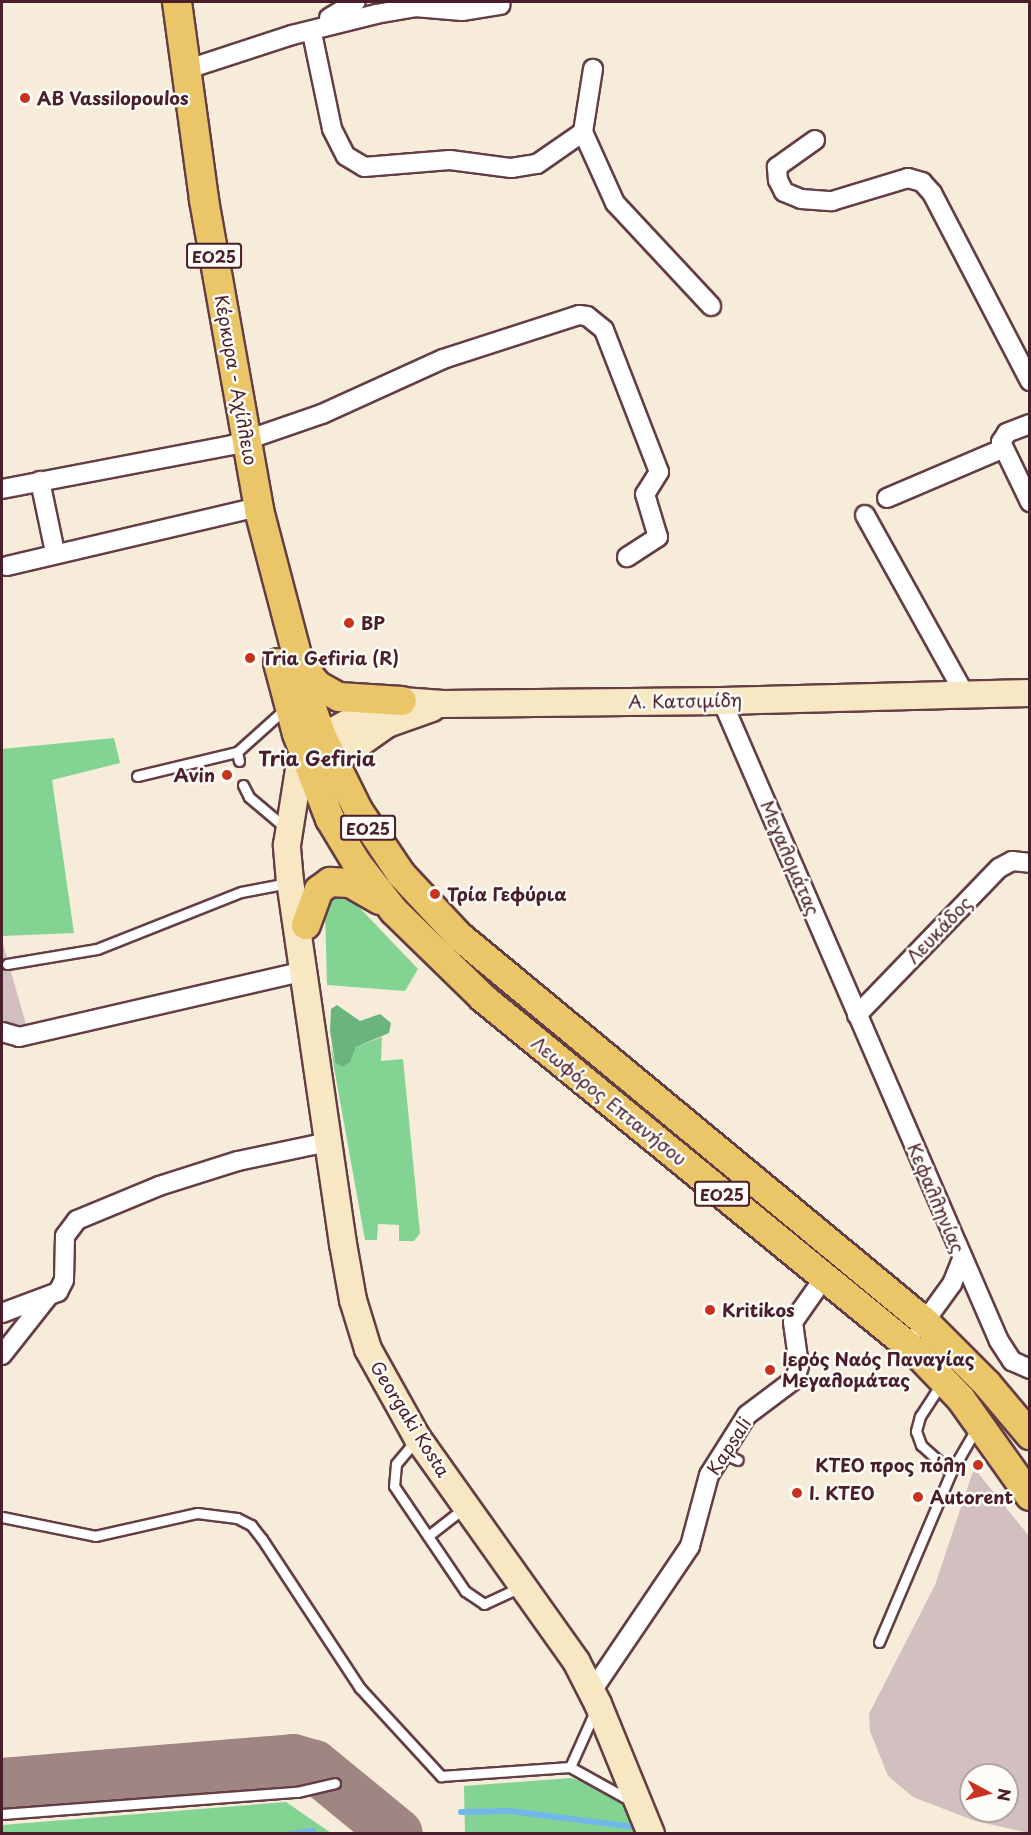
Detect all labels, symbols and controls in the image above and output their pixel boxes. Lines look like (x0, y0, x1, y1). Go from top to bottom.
place label: AB Vassilopoulos (37, 87, 189, 109)
marker: AB Vassilopoulos (18, 91, 32, 105)
road number: ΕΟ25 (186, 243, 242, 269)
street label: Κέρκυρα - Αχίλλειο (210, 293, 262, 467)
place label: BP (361, 612, 385, 634)
marker: BP (342, 616, 356, 630)
place label: Tria Gefiria (R) (262, 647, 401, 669)
marker: Tria Gefiria (R) (243, 651, 257, 665)
street label: Α. Κατσιμίδη (628, 689, 742, 713)
district label: Tria Gefiria (258, 746, 376, 770)
place label: Avin (174, 764, 215, 786)
marker: Avin (220, 768, 234, 782)
street label: Μεγαλομάτας (756, 797, 824, 919)
road number: ΕΟ25 (340, 815, 397, 841)
place label: Τρία Γεφύρια (447, 883, 567, 905)
marker: Τρία Γεφύρια (428, 887, 442, 901)
street label: Λευκάδος (902, 892, 976, 968)
street label: Λεωφόρος Επτανήσου (527, 1032, 691, 1170)
street label: Κεφαλληνίας (903, 1140, 969, 1256)
road number: ΕΟ25 (694, 1181, 750, 1207)
place label: Kritikos (722, 1299, 795, 1321)
marker: Kritikos (703, 1303, 717, 1317)
place label: Ιερός Ναός Παναγίας Μεγαλομάτας (782, 1349, 975, 1392)
street label: Georgaki Kosta (365, 1356, 455, 1482)
marker: Ιερός Ναός Παναγίας Μεγαλομάτας (763, 1363, 777, 1377)
street label: Kapsali (702, 1413, 756, 1479)
place label: ΚΤΕΟ προς πόλη (815, 1454, 966, 1476)
marker: ΚΤΕΟ προς πόλη (971, 1458, 985, 1472)
place label: Ι. ΚΤΕΟ (809, 1482, 875, 1504)
marker: Ι. ΚΤΕΟ (790, 1486, 804, 1500)
place label: Autorent (930, 1486, 1013, 1508)
marker: Autorent (911, 1490, 925, 1504)
north arrow (959, 1763, 1019, 1823)
text: N (992, 1787, 1018, 1803)

